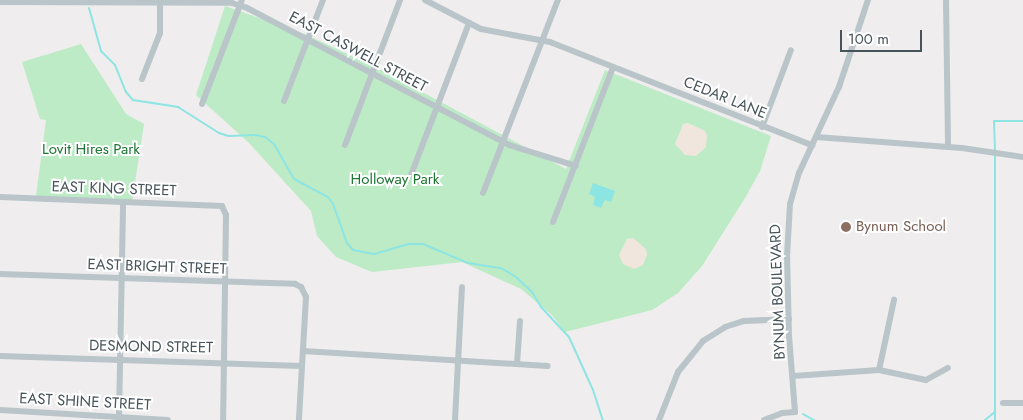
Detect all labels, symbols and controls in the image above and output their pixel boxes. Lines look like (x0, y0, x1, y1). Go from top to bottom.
street label: EAST CASWELL STREET (286, 8, 430, 96)
scale bar (843, 20, 926, 52)
text: 100 m (848, 28, 889, 50)
street label: CEDAR LANE (681, 73, 769, 123)
park label: Lovit Hires Park (42, 141, 140, 159)
park label: Holloway Park (351, 171, 439, 189)
street label: EAST KING STREET (51, 178, 177, 200)
place label: Bynum School (856, 218, 946, 236)
marker: Bynum School (840, 221, 852, 233)
street label: BYNUM BOULEVARD (767, 224, 789, 360)
street label: EAST BRIGHT STREET (87, 256, 227, 278)
street label: DESMOND STREET (89, 337, 213, 357)
street label: EAST SHINE STREET (19, 390, 151, 414)

